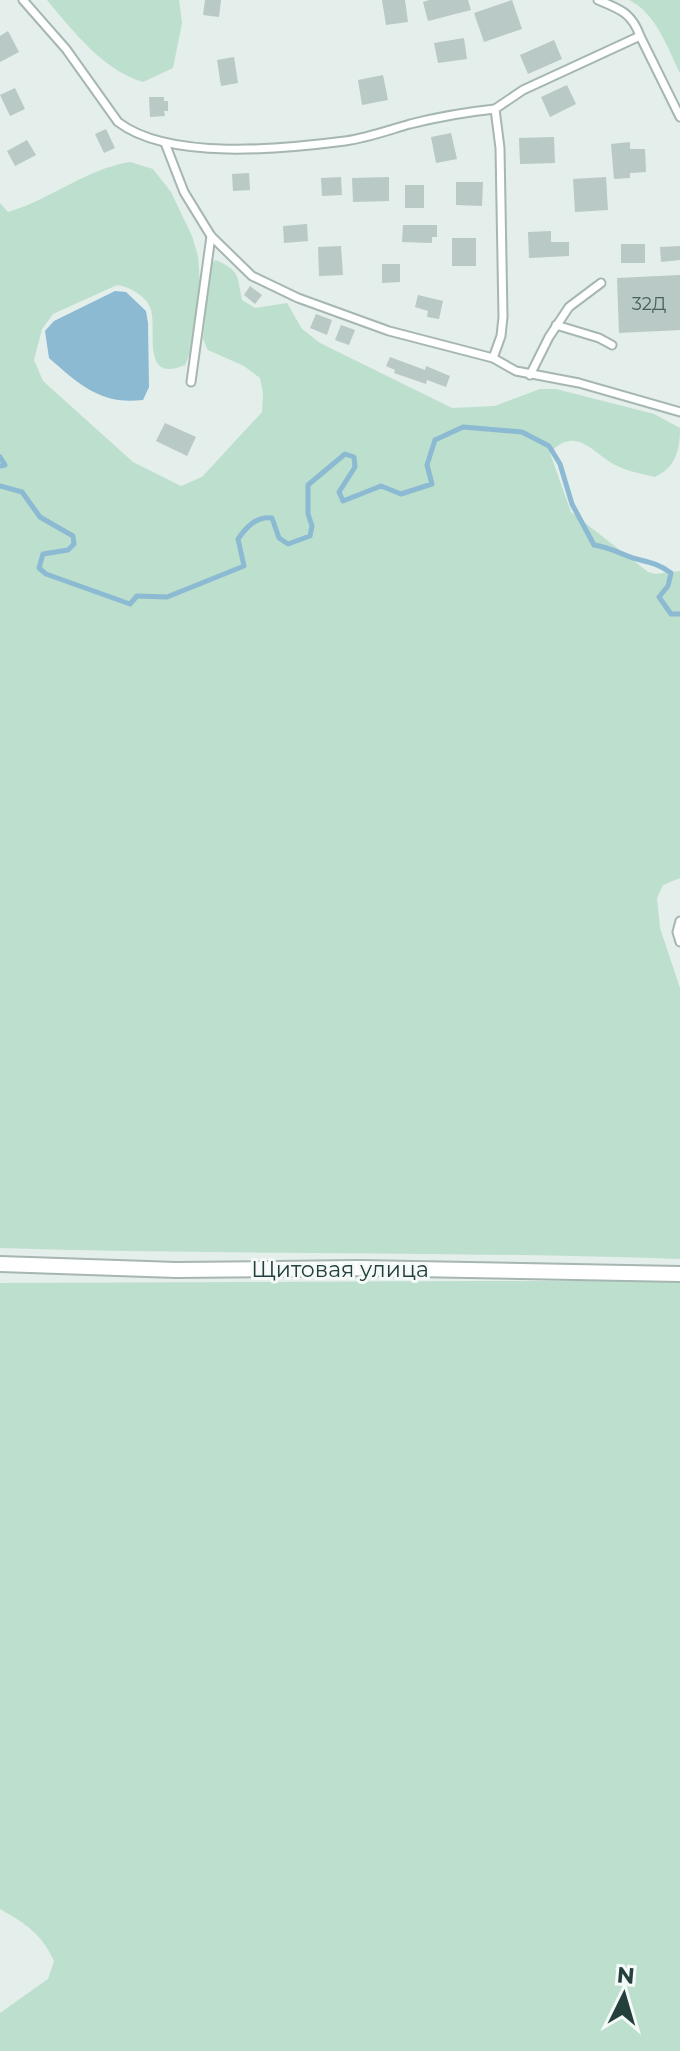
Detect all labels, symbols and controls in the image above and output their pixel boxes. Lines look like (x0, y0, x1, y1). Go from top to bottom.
house number: 32Д (632, 293, 666, 315)
street label: Щитовая улица (251, 1256, 429, 1283)
north arrow (584, 1955, 664, 2035)
text: N (616, 1961, 636, 1990)

